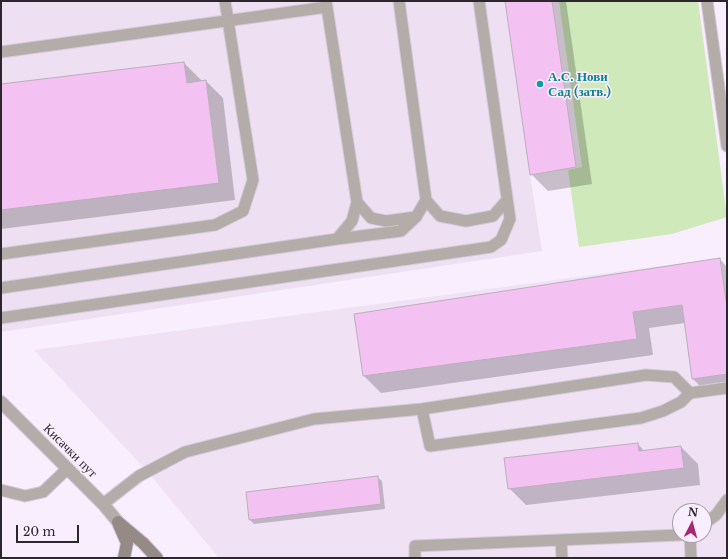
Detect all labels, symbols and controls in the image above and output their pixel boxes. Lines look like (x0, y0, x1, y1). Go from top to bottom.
place label: А.С. Нови Сад (затв.) (548, 69, 611, 100)
marker: А.С. Нови Сад (затв.) (535, 79, 545, 89)
street label: Кисачки пут (40, 421, 100, 481)
north arrow (672, 503, 712, 543)
text: N (687, 505, 699, 520)
scale bar (18, 517, 81, 543)
text: 20 m (23, 524, 55, 539)

